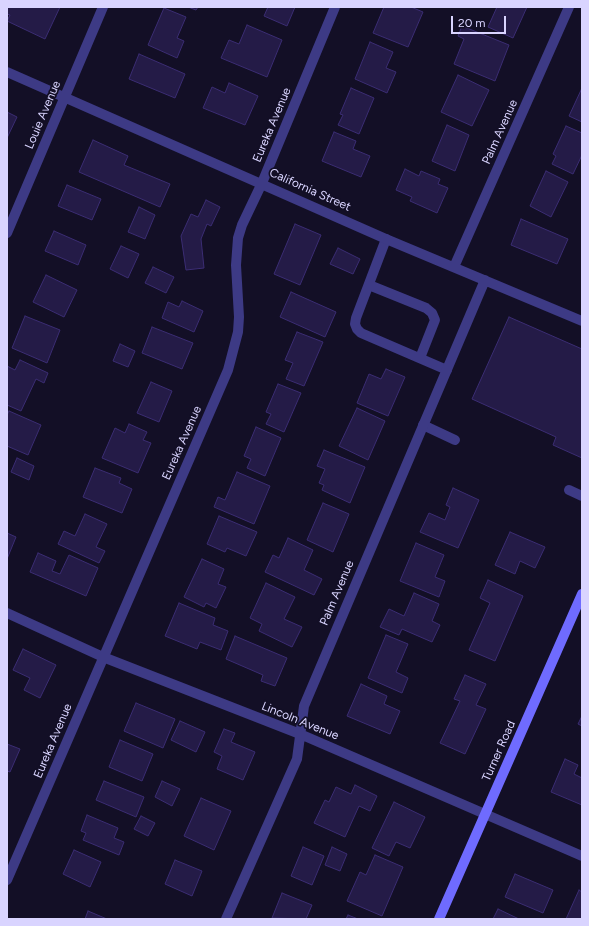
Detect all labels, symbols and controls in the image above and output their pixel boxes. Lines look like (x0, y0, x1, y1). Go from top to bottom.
scale bar (453, 8, 508, 34)
text: 20 m (458, 16, 486, 30)
street label: Louie Avenue (22, 79, 64, 151)
street label: Eureka Avenue (250, 85, 294, 165)
street label: Palm Avenue (479, 97, 521, 167)
street label: California Street (267, 166, 353, 214)
street label: Eureka Avenue (159, 404, 205, 482)
street label: Palm Avenue (317, 558, 357, 628)
street label: Lincoln Avenue (259, 699, 341, 743)
street label: Eureka Avenue (31, 701, 75, 781)
street label: Turner Road (479, 719, 519, 783)

